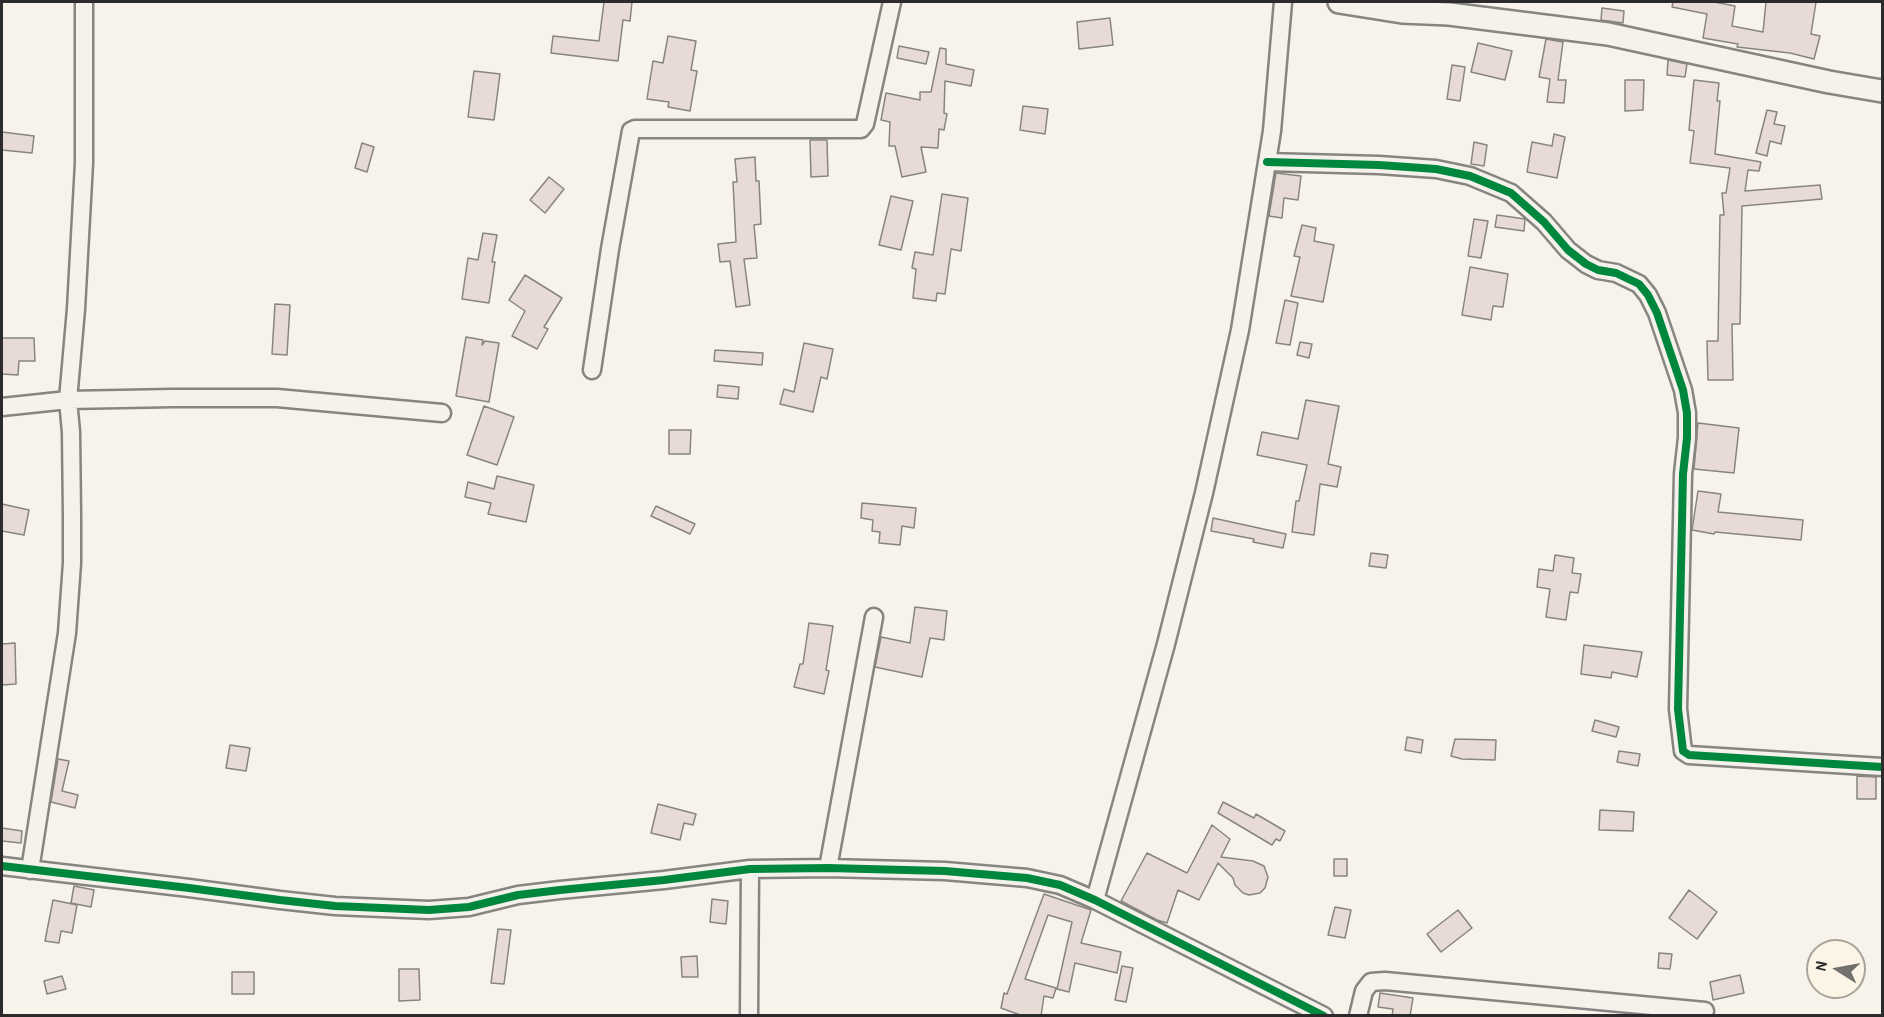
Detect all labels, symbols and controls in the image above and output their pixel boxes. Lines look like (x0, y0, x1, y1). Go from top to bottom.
north arrow (1806, 939, 1866, 999)
text: N (1809, 960, 1832, 972)

